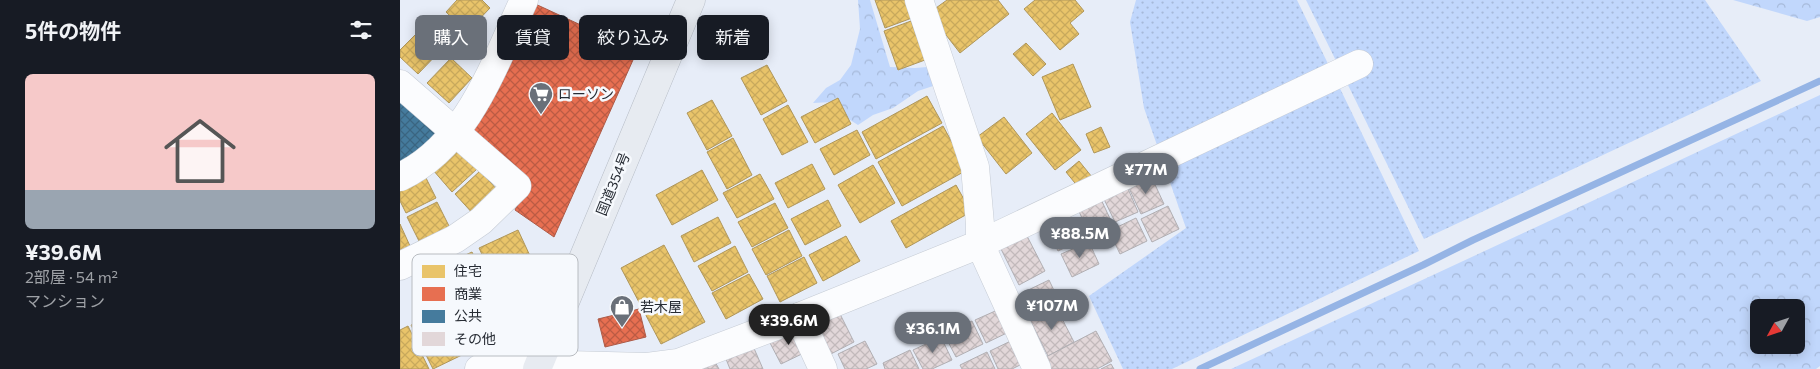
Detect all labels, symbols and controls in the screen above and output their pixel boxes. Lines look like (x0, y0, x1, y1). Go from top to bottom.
chip: 購入 (415, 15, 487, 60)
chip: 賃貸 (497, 15, 569, 60)
chip: 絞り込み (579, 15, 687, 60)
chip: 新着 (697, 15, 769, 60)
icon: filters (347, 16, 375, 44)
text: 5件の物件 (25, 18, 121, 43)
supermarket icon: ローソン (528, 81, 554, 115)
place label: ローソン (558, 85, 614, 102)
icon: home (155, 106, 245, 196)
street label: 国道354号 (592, 150, 633, 218)
pin: ¥77M (1116, 152, 1176, 195)
text: ¥77M (1124, 159, 1168, 178)
pin: ¥88.5M (1039, 216, 1121, 259)
text: ¥88.5M (1051, 223, 1109, 242)
text: ¥39.6M (25, 239, 102, 264)
legend (412, 254, 578, 356)
text: 住宅 (454, 262, 482, 279)
text: 2部屋 · 54 m² (25, 267, 118, 286)
text: 商業 (454, 285, 482, 302)
pin: ¥107M (1017, 288, 1087, 331)
text: マンション (25, 291, 105, 310)
shop icon: 若木屋 (609, 294, 635, 328)
text: ¥107M (1026, 295, 1078, 314)
place label: 若木屋 (640, 298, 682, 315)
north arrow (1750, 299, 1805, 354)
map controls (1750, 299, 1805, 354)
pin: ¥39.6M (748, 304, 830, 346)
text: 公共 (454, 307, 482, 324)
text: ¥39.6M (760, 310, 818, 329)
pin: ¥36.1M (892, 312, 974, 354)
text: ¥36.1M (906, 318, 960, 337)
text: その他 (454, 330, 496, 347)

